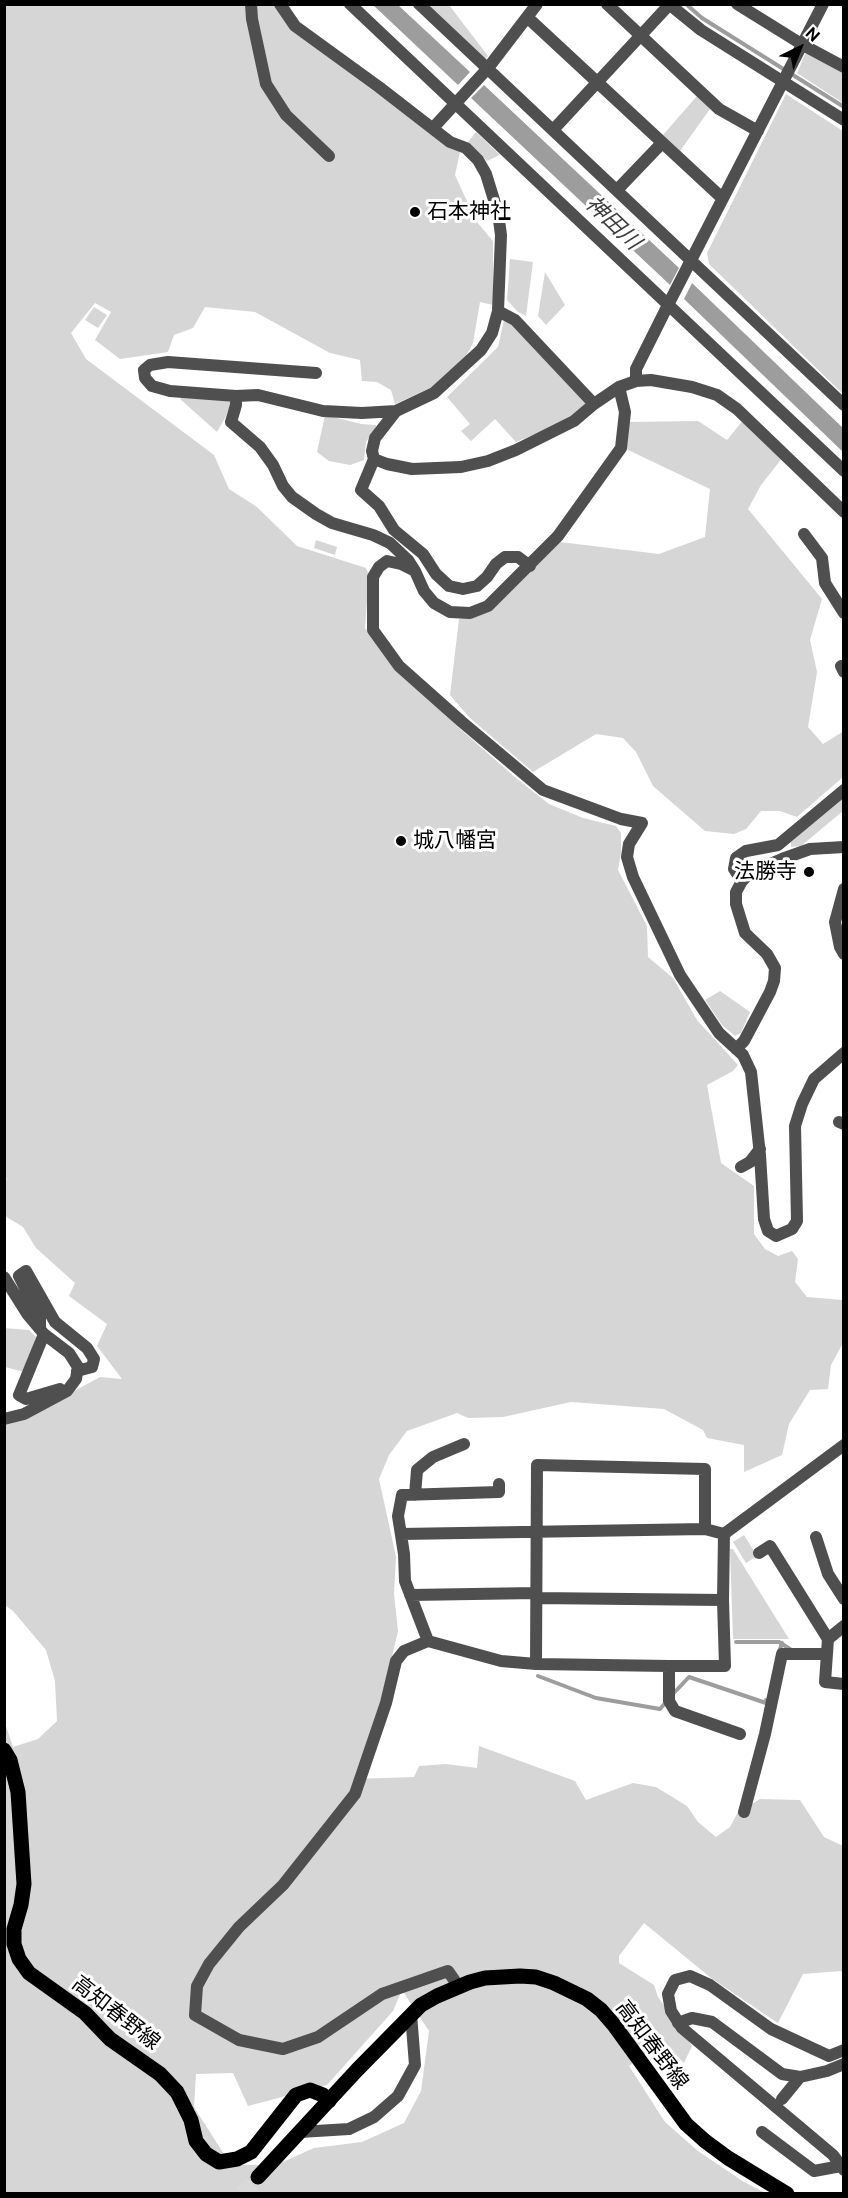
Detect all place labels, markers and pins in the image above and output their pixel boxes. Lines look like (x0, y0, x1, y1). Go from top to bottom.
place label: 石本神社 (427, 199, 511, 225)
marker: 石本神社 (408, 205, 422, 219)
place label: 城八幡宮 (413, 828, 497, 854)
marker: 城八幡宮 (394, 834, 408, 848)
place label: 法勝寺 (734, 859, 797, 885)
marker: 法勝寺 (802, 865, 816, 879)

